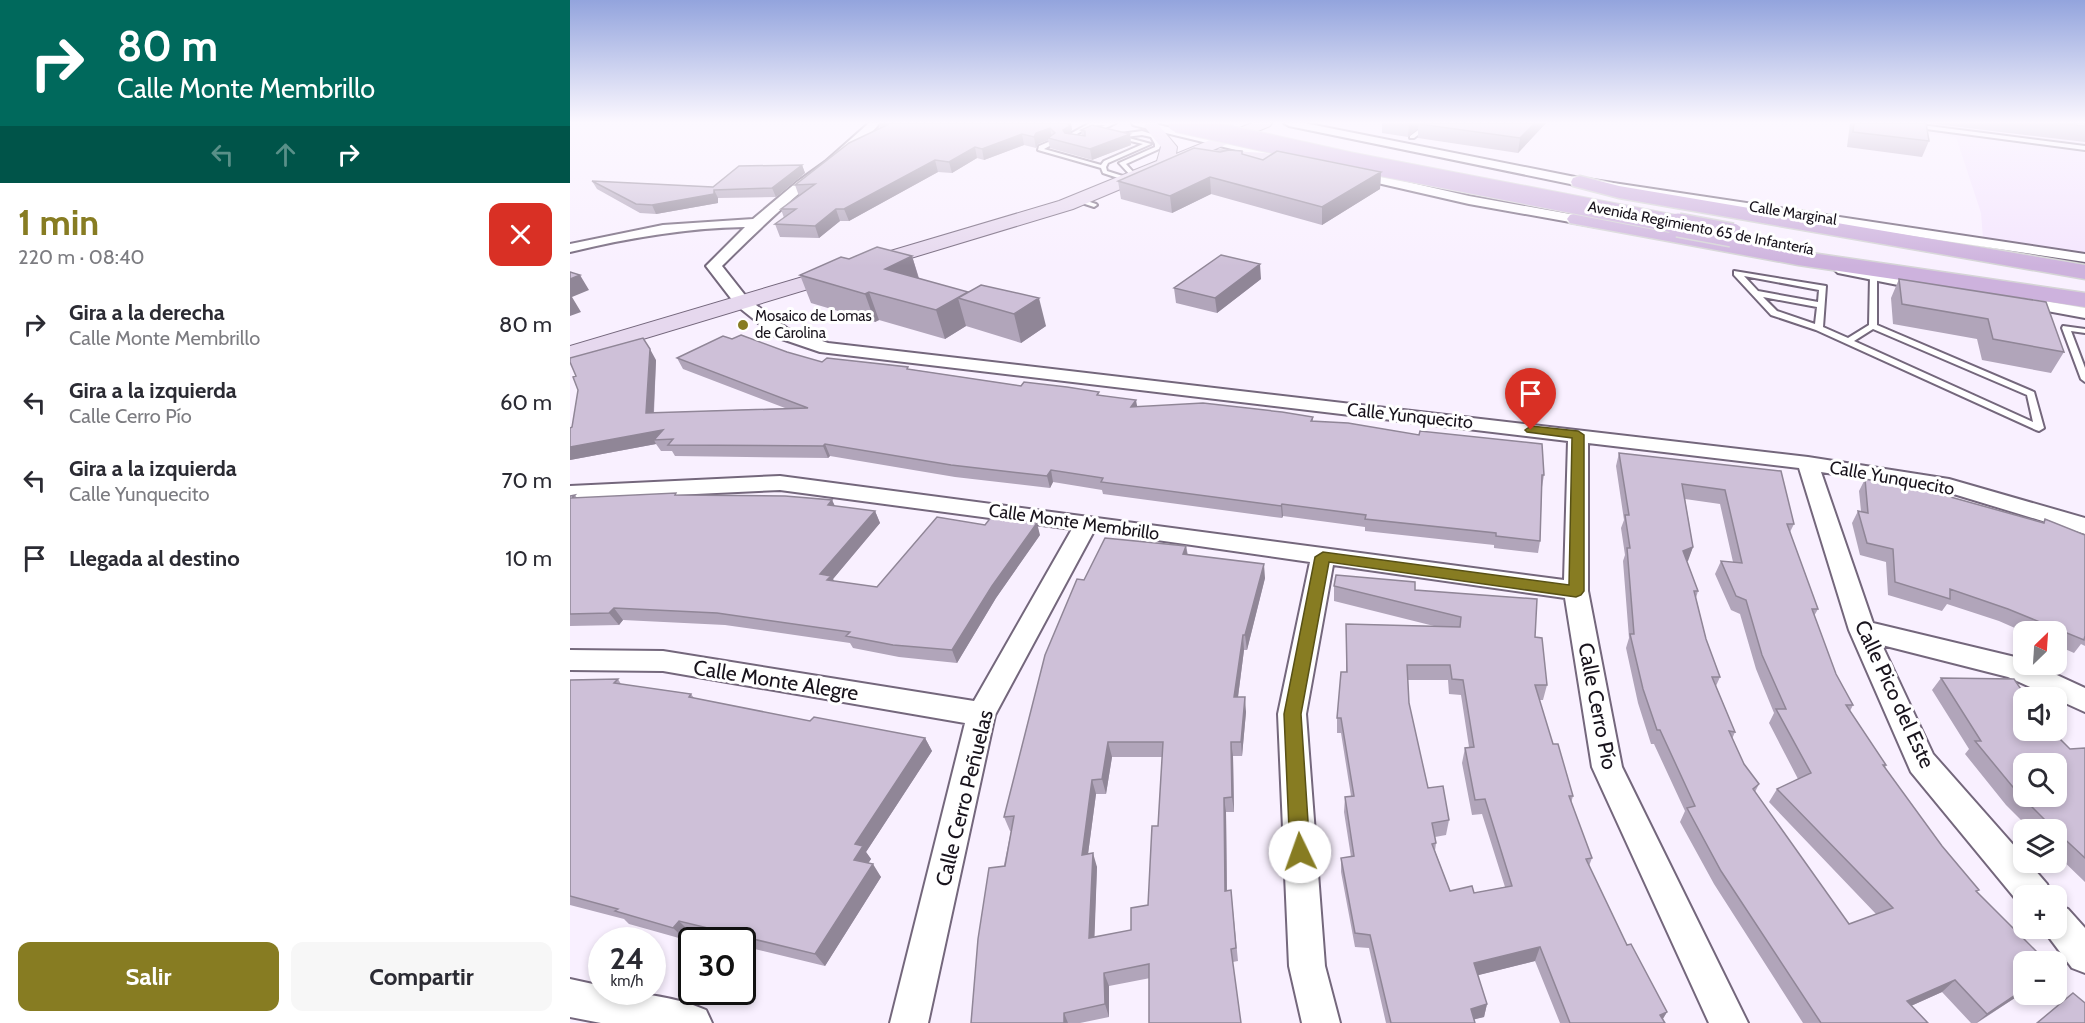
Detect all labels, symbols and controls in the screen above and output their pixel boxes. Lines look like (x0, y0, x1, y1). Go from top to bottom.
text: 80 m (117, 20, 218, 72)
icon: right (18, 24, 96, 102)
text: Calle Monte Membrillo (117, 72, 375, 105)
icon: left (206, 138, 239, 171)
icon: ahead (269, 138, 302, 171)
icon: right (332, 138, 365, 171)
street label: Avenida Regimiento 65 de Infantería (1586, 197, 1816, 259)
street label: Calle Marginal (1748, 197, 1839, 229)
text: 1 min (18, 200, 99, 244)
button: close (489, 203, 552, 266)
text: 220 m · 08:40 (18, 245, 144, 269)
text: Gira a la derecha (69, 299, 225, 326)
place label: Mosaico de Lomas de Carolina (755, 307, 872, 342)
icon: right (18, 308, 51, 341)
text: 80 m (499, 311, 552, 338)
marker: Mosaico de Lomas de Carolina (736, 318, 750, 332)
text: Calle Monte Membrillo (69, 326, 260, 350)
pin (1505, 368, 1556, 430)
text: Gira a la izquierda (69, 377, 237, 404)
icon: arrive (1514, 377, 1547, 410)
icon: left (18, 386, 51, 419)
text: 60 m (500, 389, 552, 416)
street label: Calle Yunquecito (1346, 398, 1474, 434)
text: Calle Cerro Pío (69, 404, 192, 428)
text: Gira a la izquierda (69, 455, 237, 482)
street label: Calle Yunquecito (1828, 456, 1956, 500)
icon: left (18, 464, 51, 497)
text: 70 m (502, 467, 552, 494)
text: Calle Yunquecito (69, 482, 210, 506)
street label: Calle Monte Membrillo (987, 499, 1161, 545)
icon: arrive (18, 542, 51, 575)
text: Llegada al destino (69, 545, 240, 572)
text: 10 m (505, 545, 552, 572)
street label: Calle Pico del Este (1850, 616, 1940, 772)
north arrow (2013, 621, 2067, 675)
map controls (2013, 621, 2067, 1005)
street label: Calle Cerro Pío (1573, 640, 1623, 772)
street label: Calle Monte Alegre (692, 655, 861, 705)
button: sound (2013, 687, 2067, 741)
street label: Calle Cerro Peñuelas (930, 707, 998, 889)
button: search (2013, 753, 2067, 807)
button: layers (2013, 819, 2067, 873)
position arrow (1268, 820, 1332, 884)
button: + (2013, 885, 2067, 939)
speed limit sign: 30 (678, 927, 756, 1005)
text: 24 (610, 940, 644, 977)
button: Salir (18, 942, 279, 1011)
button: Compartir (291, 942, 552, 1011)
button: − (2013, 951, 2067, 1005)
text: km/h (611, 972, 643, 990)

